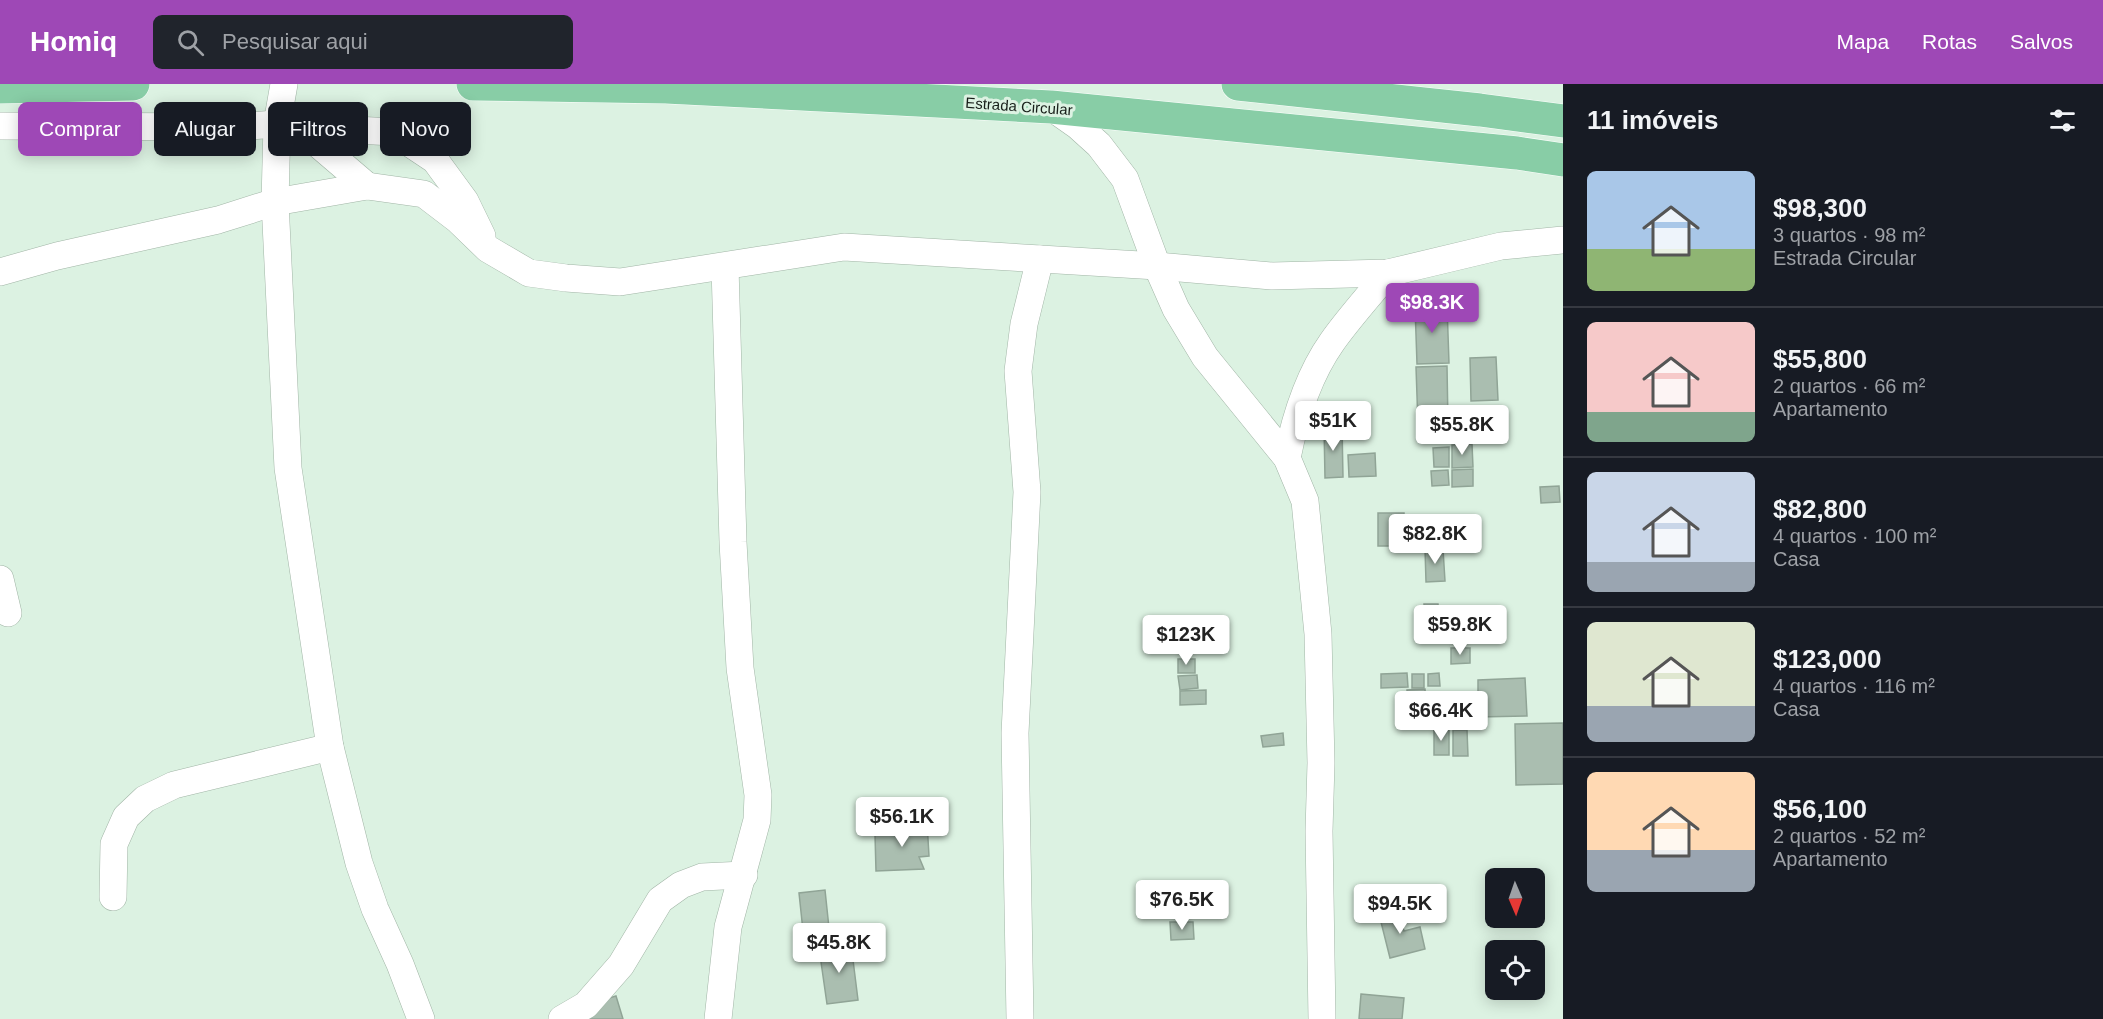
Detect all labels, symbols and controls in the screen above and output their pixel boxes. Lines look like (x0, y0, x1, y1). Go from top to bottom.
search box (153, 15, 573, 69)
text: Homiq (30, 26, 117, 57)
icon: search (174, 26, 207, 59)
text: Pesquisar aqui (222, 29, 368, 54)
text: Mapa (1837, 30, 1889, 53)
text: Rotas (1922, 30, 1977, 53)
text: Salvos (2010, 30, 2073, 53)
street label: Estrada Circular (965, 94, 1073, 118)
chip: Comprar (18, 102, 142, 156)
chip: Alugar (154, 102, 256, 156)
chip: Filtros (268, 102, 368, 156)
chip: Novo (380, 102, 471, 156)
icon: filters (2046, 104, 2079, 137)
text: 11 imóveis (1587, 105, 1719, 135)
text: $98,300 (1773, 193, 1867, 223)
icon: home (1635, 195, 1707, 267)
text: 3 quartos · 98 m² (1773, 224, 1925, 246)
text: Estrada Circular (1773, 247, 1916, 269)
pin: $98.3K (1383, 283, 1481, 334)
text: $98.3K (1400, 291, 1464, 313)
text: $55,800 (1773, 344, 1867, 374)
icon: home (1635, 346, 1707, 418)
text: 2 quartos · 66 m² (1773, 375, 1925, 397)
text: Apartamento (1773, 398, 1888, 420)
pin: $51K (1297, 401, 1369, 452)
pin: $55.8K (1413, 405, 1511, 456)
text: $51K (1309, 409, 1357, 431)
text: $55.8K (1430, 413, 1494, 435)
text: $82,800 (1773, 494, 1867, 524)
icon: home (1635, 496, 1707, 568)
pin: $82.8K (1386, 514, 1484, 565)
text: $82.8K (1403, 522, 1467, 544)
text: 4 quartos · 100 m² (1773, 525, 1936, 547)
text: Casa (1773, 548, 1820, 570)
pin: $59.8K (1411, 605, 1509, 656)
text: $59.8K (1428, 613, 1492, 635)
pin: $123K (1144, 615, 1228, 666)
text: $123K (1157, 623, 1215, 645)
text: $123,000 (1773, 644, 1881, 674)
icon: home (1635, 646, 1707, 718)
text: 4 quartos · 116 m² (1773, 675, 1935, 697)
pin: $66.4K (1392, 691, 1490, 742)
text: Casa (1773, 698, 1820, 720)
text: $66.4K (1409, 699, 1473, 721)
text: $56,100 (1773, 794, 1867, 824)
icon: home (1635, 796, 1707, 868)
pin: $56.1K (853, 797, 951, 848)
text: $56.1K (870, 805, 934, 827)
text: 2 quartos · 52 m² (1773, 825, 1925, 847)
text: Apartamento (1773, 848, 1888, 870)
north arrow (1485, 868, 1545, 928)
map controls (1485, 868, 1545, 1000)
pin: $76.5K (1133, 880, 1231, 931)
pin: $94.5K (1351, 884, 1449, 935)
text: $76.5K (1150, 888, 1214, 910)
text: $94.5K (1368, 892, 1432, 914)
pin: $45.8K (790, 923, 888, 974)
text: $45.8K (807, 931, 871, 953)
button: locate (1485, 940, 1545, 1000)

